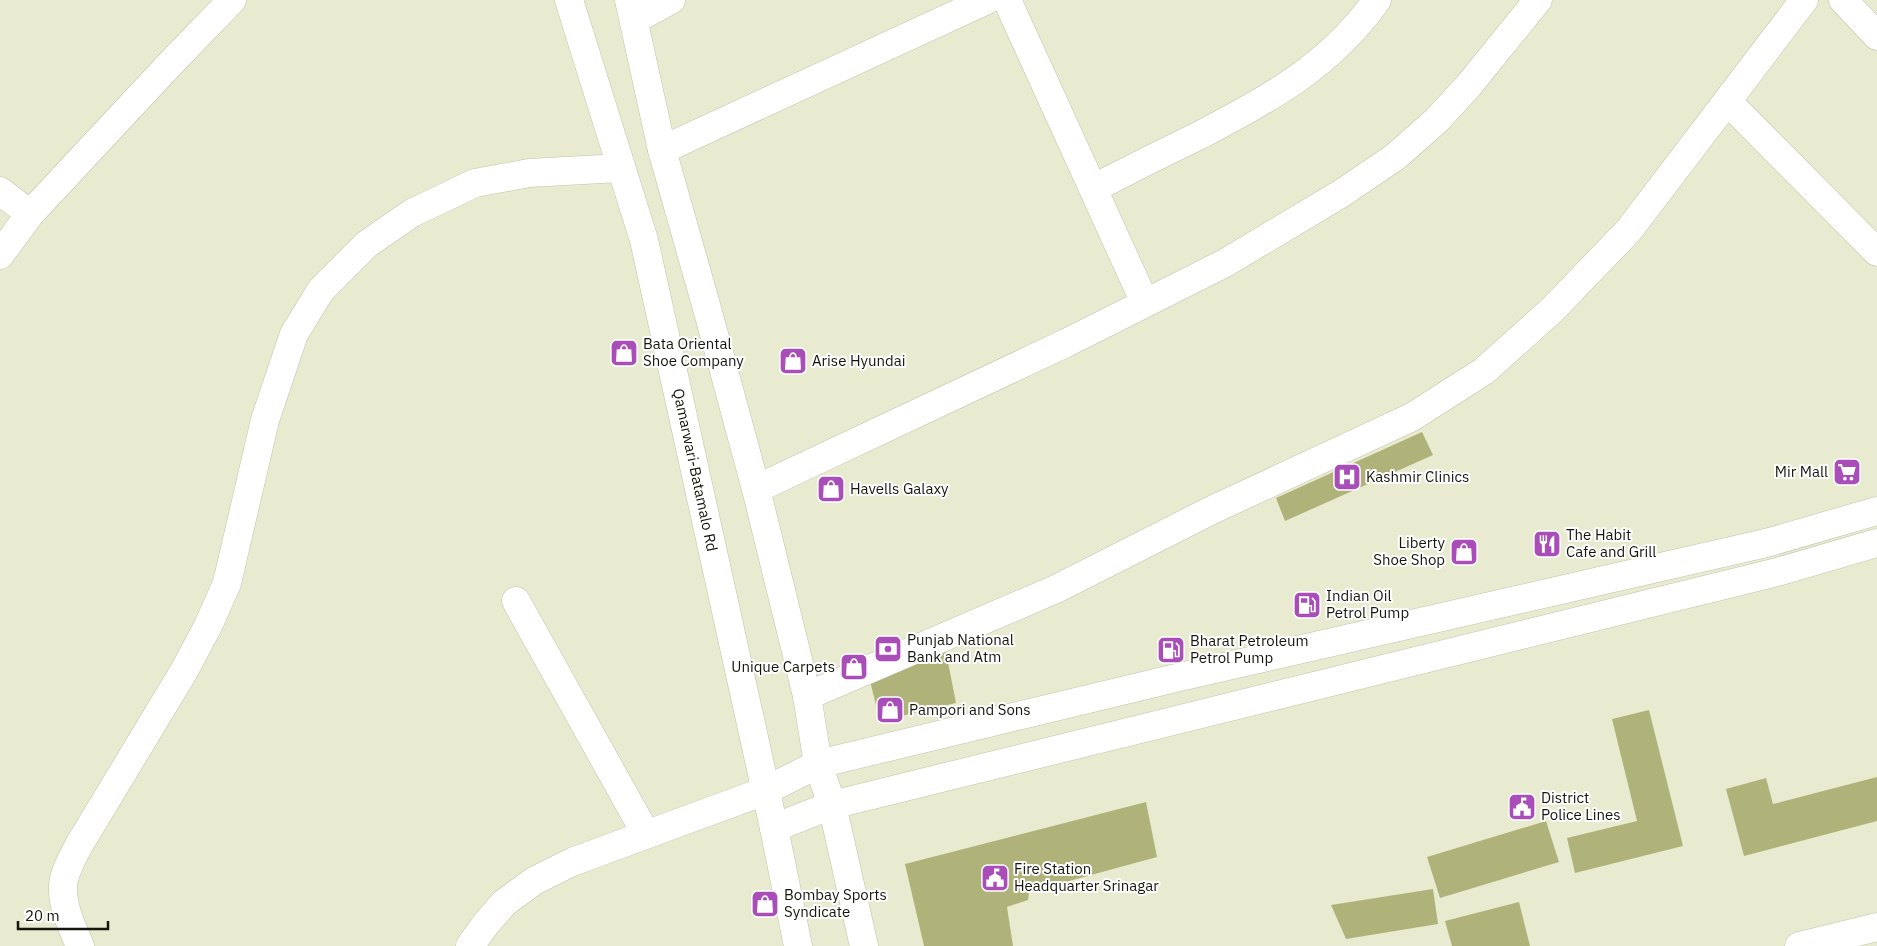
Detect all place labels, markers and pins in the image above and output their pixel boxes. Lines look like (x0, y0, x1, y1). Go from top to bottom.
place label: Bata Oriental Shoe Company (643, 334, 744, 370)
shop icon: Bata Oriental Shoe Company (609, 338, 639, 368)
shop icon: Arise Hyundai (778, 346, 808, 376)
place label: Arise Hyundai (812, 351, 906, 370)
supermarket icon: Mir Mall (1832, 457, 1862, 487)
hospital icon: Kashmir Clinics (1332, 462, 1362, 492)
place label: Mir Mall (1775, 462, 1828, 481)
place label: Kashmir Clinics (1366, 467, 1469, 486)
shop icon: Havells Galaxy (816, 474, 846, 504)
place label: Havells Galaxy (850, 479, 949, 498)
place label: The Habit Cafe and Grill (1566, 525, 1656, 561)
restaurant icon: The Habit Cafe and Grill (1532, 529, 1562, 559)
place label: Liberty Shoe Shop (1373, 533, 1446, 569)
shop icon: Liberty Shoe Shop (1449, 537, 1479, 567)
place label: Indian Oil Petrol Pump (1326, 586, 1409, 622)
fuel station icon: Indian Oil Petrol Pump (1292, 590, 1322, 620)
place label: Punjab National Bank and Atm (907, 630, 1014, 666)
place label: Bharat Petroleum Petrol Pump (1190, 631, 1309, 667)
bank icon: Punjab National Bank and Atm (873, 634, 903, 664)
fuel station icon: Bharat Petroleum Petrol Pump (1156, 635, 1186, 665)
shop icon: Unique Carpets (839, 652, 869, 682)
place label: Unique Carpets (731, 657, 835, 676)
shop icon: Pampori and Sons (875, 695, 905, 725)
place label: Pampori and Sons (909, 700, 1031, 719)
place label: District Police Lines (1541, 788, 1621, 824)
public building icon: District Police Lines (1507, 792, 1537, 822)
place label: Fire Station Headquarter Srinagar (1014, 859, 1159, 895)
public building icon: Fire Station Headquarter Srinagar (980, 863, 1010, 893)
place label: Bombay Sports Syndicate (784, 885, 887, 921)
shop icon: Bombay Sports Syndicate (750, 889, 780, 919)

